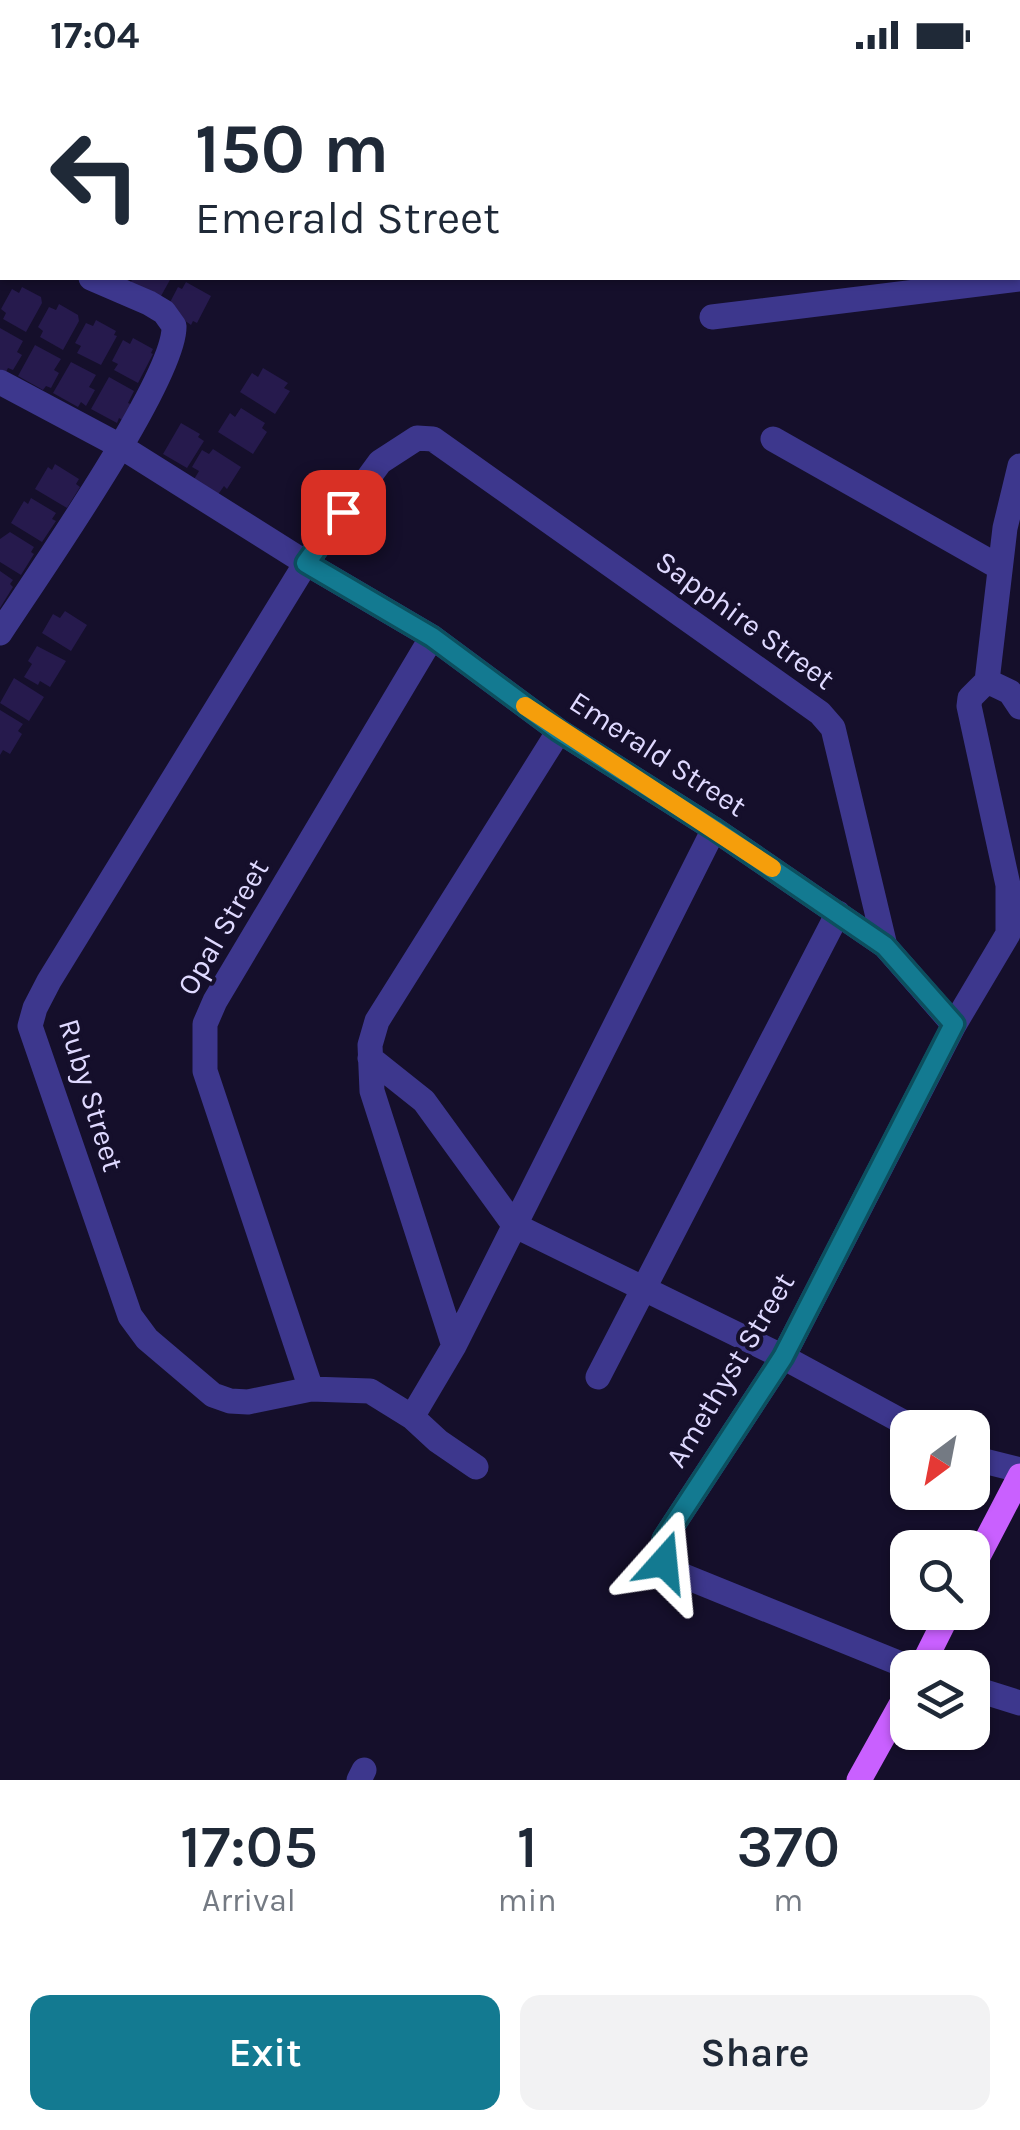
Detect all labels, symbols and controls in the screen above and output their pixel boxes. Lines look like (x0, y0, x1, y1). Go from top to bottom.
text: 17:04 (50, 13, 139, 58)
text: 150 m (195, 108, 389, 190)
icon: left (30, 110, 160, 240)
text: Emerald Street (195, 192, 500, 244)
pin (301, 470, 386, 555)
icon: arrive (316, 485, 371, 540)
street label: Sapphire Street (648, 543, 842, 697)
street label: Emerald Street (563, 684, 753, 824)
street label: Opal Street (170, 852, 276, 1002)
street label: Ruby Street (51, 1014, 131, 1176)
street label: Amethyst Street (658, 1266, 802, 1474)
north arrow (890, 1410, 990, 1510)
map controls (890, 1410, 990, 1750)
position arrow (612, 1510, 716, 1614)
button: search (890, 1530, 990, 1630)
button: layers (890, 1650, 990, 1750)
text: 17:05 (180, 1812, 318, 1882)
text: 1 (517, 1812, 538, 1882)
text: 370 (737, 1812, 840, 1882)
text: Arrival (202, 1882, 296, 1919)
text: min (498, 1882, 557, 1919)
text: m (773, 1882, 803, 1919)
button: Exit (30, 1995, 500, 2110)
button: Share (520, 1995, 990, 2110)

